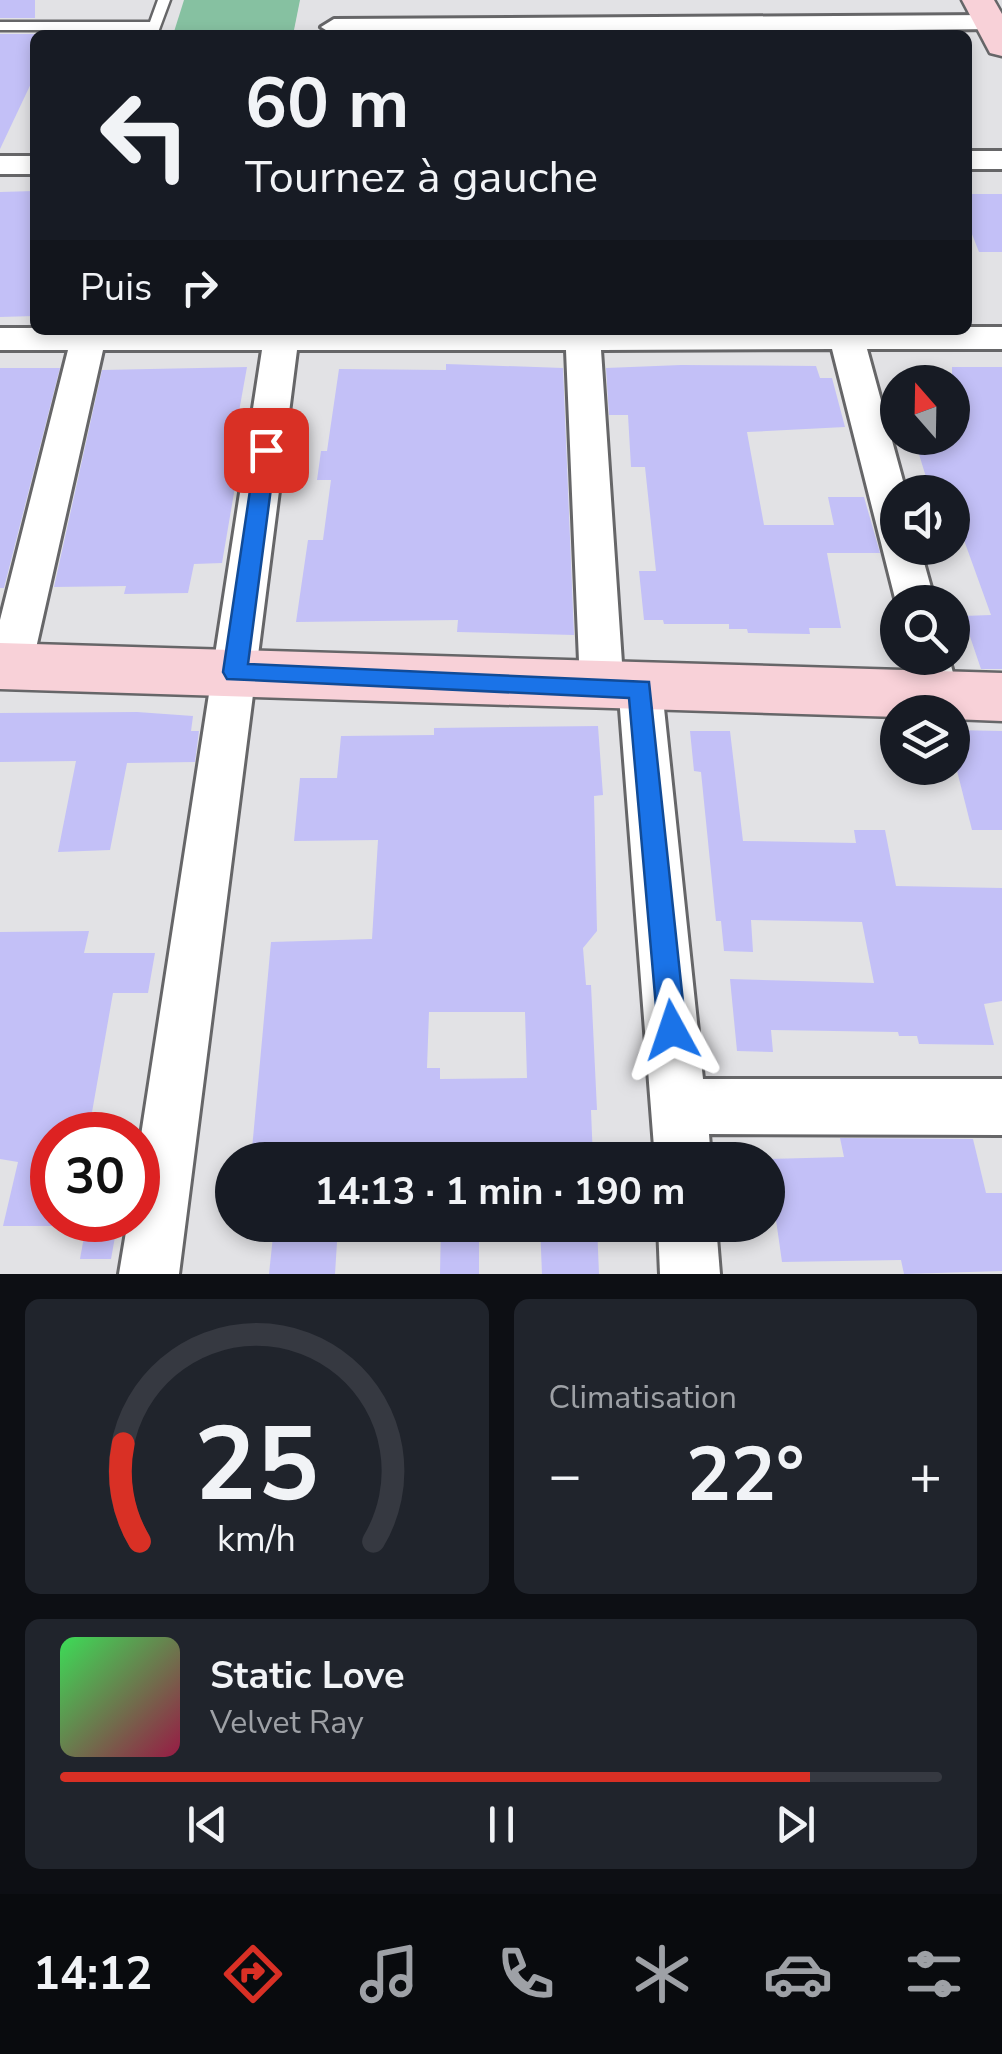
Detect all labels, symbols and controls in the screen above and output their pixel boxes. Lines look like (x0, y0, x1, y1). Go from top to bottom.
text: 60 m (245, 56, 409, 152)
icon: left (80, 70, 210, 200)
text: Tournez à gauche (245, 147, 598, 208)
icon: right (172, 260, 227, 315)
text: Puis (80, 262, 152, 313)
north arrow (880, 365, 970, 455)
map controls (880, 365, 970, 785)
pin (224, 408, 309, 493)
icon: arrive (239, 423, 294, 478)
button: sound (880, 475, 970, 565)
button: search (880, 585, 970, 675)
button: layers (880, 695, 970, 785)
position arrow (620, 978, 724, 1082)
speed limit sign: 30 (30, 1112, 160, 1242)
text: 14:13 · 1 min · 190 m (315, 1166, 685, 1217)
text: Climatisation (549, 1376, 737, 1419)
text: 25 (194, 1394, 319, 1536)
text: 22° (686, 1424, 804, 1526)
text: − (549, 1438, 582, 1513)
text: + (909, 1438, 942, 1513)
text: km/h (217, 1515, 296, 1564)
text: Static Love (210, 1650, 405, 1701)
text: Velvet Ray (210, 1701, 364, 1744)
icon: previous (180, 1797, 235, 1852)
icon: pause (474, 1797, 529, 1852)
icon: next (768, 1797, 823, 1852)
icon: directions (218, 1939, 288, 2009)
icon: music (354, 1939, 424, 2009)
icon: phone (491, 1939, 561, 2009)
icon: climate (627, 1939, 697, 2009)
icon: car (763, 1939, 833, 2009)
icon: filters (899, 1939, 969, 2009)
text: 14:12 (33, 1944, 152, 2005)

